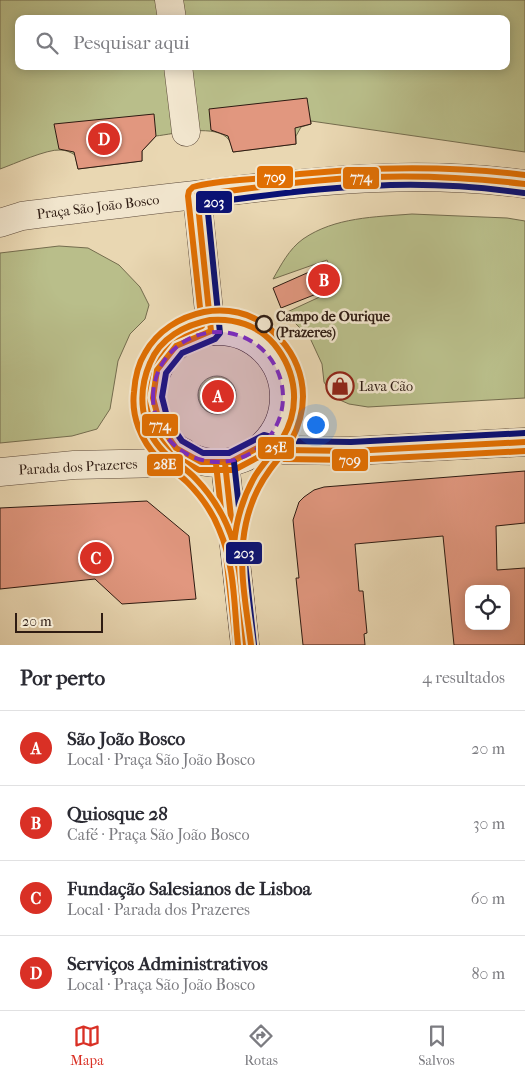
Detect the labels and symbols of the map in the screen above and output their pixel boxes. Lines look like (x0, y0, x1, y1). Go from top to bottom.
pin: D (88, 120, 120, 158)
line badge: 709 (256, 165, 294, 189)
line badge: 774 (342, 166, 380, 190)
text: 709 (263, 169, 286, 186)
text: 774 (349, 169, 372, 186)
line badge: 203 (195, 190, 233, 214)
street label: Praça São João Bosco (36, 191, 160, 223)
text: 203 (204, 194, 225, 211)
pin: B (308, 261, 340, 299)
place label: Campo de Ourique (Prazeres) (276, 308, 390, 341)
marker: Campo de Ourique (Prazeres) (255, 315, 273, 333)
shop icon: Lava Cão (325, 371, 355, 401)
pin: A (202, 377, 234, 415)
place label: Lava Cão (359, 378, 413, 395)
your location (303, 412, 329, 438)
line badge: 774 (141, 413, 179, 437)
text: 774 (148, 417, 171, 434)
line badge: 25E (257, 436, 295, 460)
text: 25E (265, 439, 287, 456)
line badge: 709 (331, 448, 369, 472)
text: 709 (338, 452, 361, 469)
line badge: 28E (146, 453, 184, 477)
street label: Parada dos Prazeres (18, 455, 138, 479)
text: 28E (154, 456, 177, 473)
pin: C (80, 539, 112, 577)
line badge: 203 (225, 541, 263, 565)
text: 203 (234, 545, 255, 562)
scale bar (15, 610, 102, 633)

